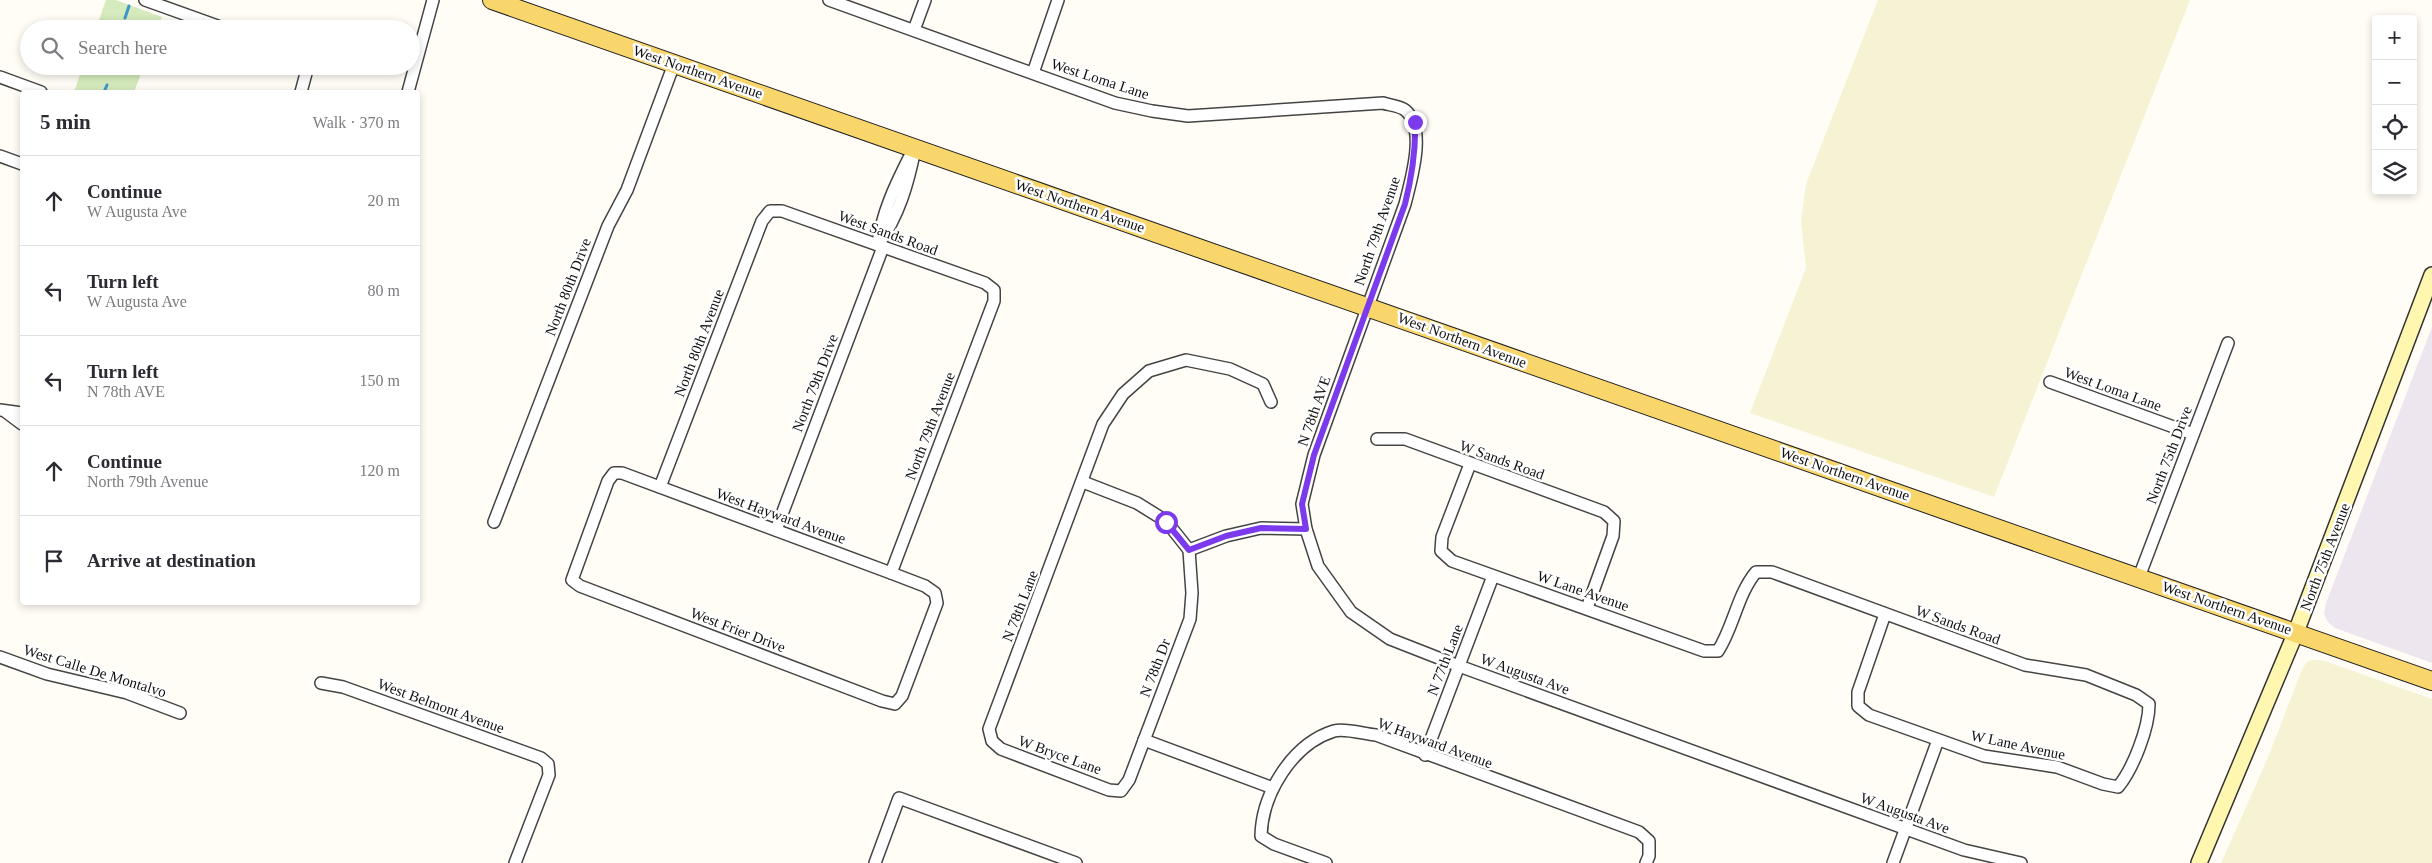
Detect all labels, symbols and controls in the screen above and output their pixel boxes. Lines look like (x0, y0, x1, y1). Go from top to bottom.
map controls (2372, 15, 2417, 195)
button: + (2372, 15, 2417, 60)
search box (20, 20, 420, 75)
icon: search (38, 34, 66, 62)
text: Search here (78, 37, 167, 58)
street label: West Northern Avenue (631, 42, 765, 102)
street label: West Loma Lane (1049, 56, 1151, 102)
button: − (2372, 60, 2417, 105)
button: locate (2372, 105, 2417, 150)
text: 5 min (40, 110, 91, 134)
route end (1404, 111, 1427, 134)
text: Walk · 370 m (313, 114, 400, 131)
button: layers (2372, 150, 2417, 195)
street label: North 79th Avenue (1351, 174, 1403, 287)
street label: West Northern Avenue (1013, 176, 1147, 236)
text: Continue (87, 181, 162, 202)
icon: ahead (40, 187, 68, 215)
text: 20 m (368, 192, 400, 209)
text: W Augusta Ave (87, 203, 187, 220)
street label: West Sands Road (836, 208, 940, 259)
street label: North 80th Drive (542, 236, 594, 338)
text: Turn left (87, 271, 159, 292)
icon: left (40, 277, 68, 305)
text: 80 m (368, 282, 400, 299)
street label: North 80th Avenue (671, 287, 727, 399)
text: W Augusta Ave (87, 293, 187, 310)
street label: West Northern Avenue (1395, 309, 1529, 371)
street label: North 79th Drive (789, 332, 841, 434)
text: Turn left (87, 361, 159, 382)
street label: West Loma Lane (2062, 364, 2164, 414)
icon: left (40, 367, 68, 395)
street label: North 79th Avenue (902, 370, 958, 482)
text: 150 m (360, 372, 400, 389)
street label: N 78th AVE (1295, 374, 1333, 448)
text: N 78th AVE (87, 383, 165, 400)
street label: North 75th Drive (2143, 404, 2195, 506)
street label: W Sands Road (1457, 437, 1547, 483)
street label: West Northern Avenue (1778, 444, 1912, 504)
text: Continue (87, 451, 162, 472)
icon: ahead (40, 457, 68, 485)
text: 120 m (360, 462, 400, 479)
text: North 79th Avenue (87, 473, 208, 490)
street label: West Hayward Avenue (714, 485, 848, 547)
street label: North 75th Avenue (2297, 501, 2353, 613)
route start (1155, 511, 1178, 534)
icon: arrive (40, 547, 68, 575)
text: Arrive at destination (87, 550, 256, 571)
street label: N 78th Lane (999, 568, 1041, 644)
street label: W Lane Avenue (1535, 568, 1631, 614)
street label: West Northern Avenue (2160, 578, 2294, 638)
street label: W Sands Road (1913, 602, 2003, 648)
street label: West Frier Drive (688, 605, 788, 656)
street label: N 77th Lane (1424, 622, 1466, 698)
street label: N 78th Dr (1137, 637, 1173, 699)
street label: West Calle De Montalvo (22, 642, 168, 700)
street label: W Augusta Ave (1478, 650, 1572, 698)
street label: West Belmont Avenue (376, 676, 507, 736)
street label: W Hayward Avenue (1375, 715, 1495, 771)
street label: W Lane Avenue (1969, 727, 2067, 763)
street label: W Bryce Lane (1016, 733, 1104, 778)
street label: W Augusta Ave (1858, 789, 1952, 837)

